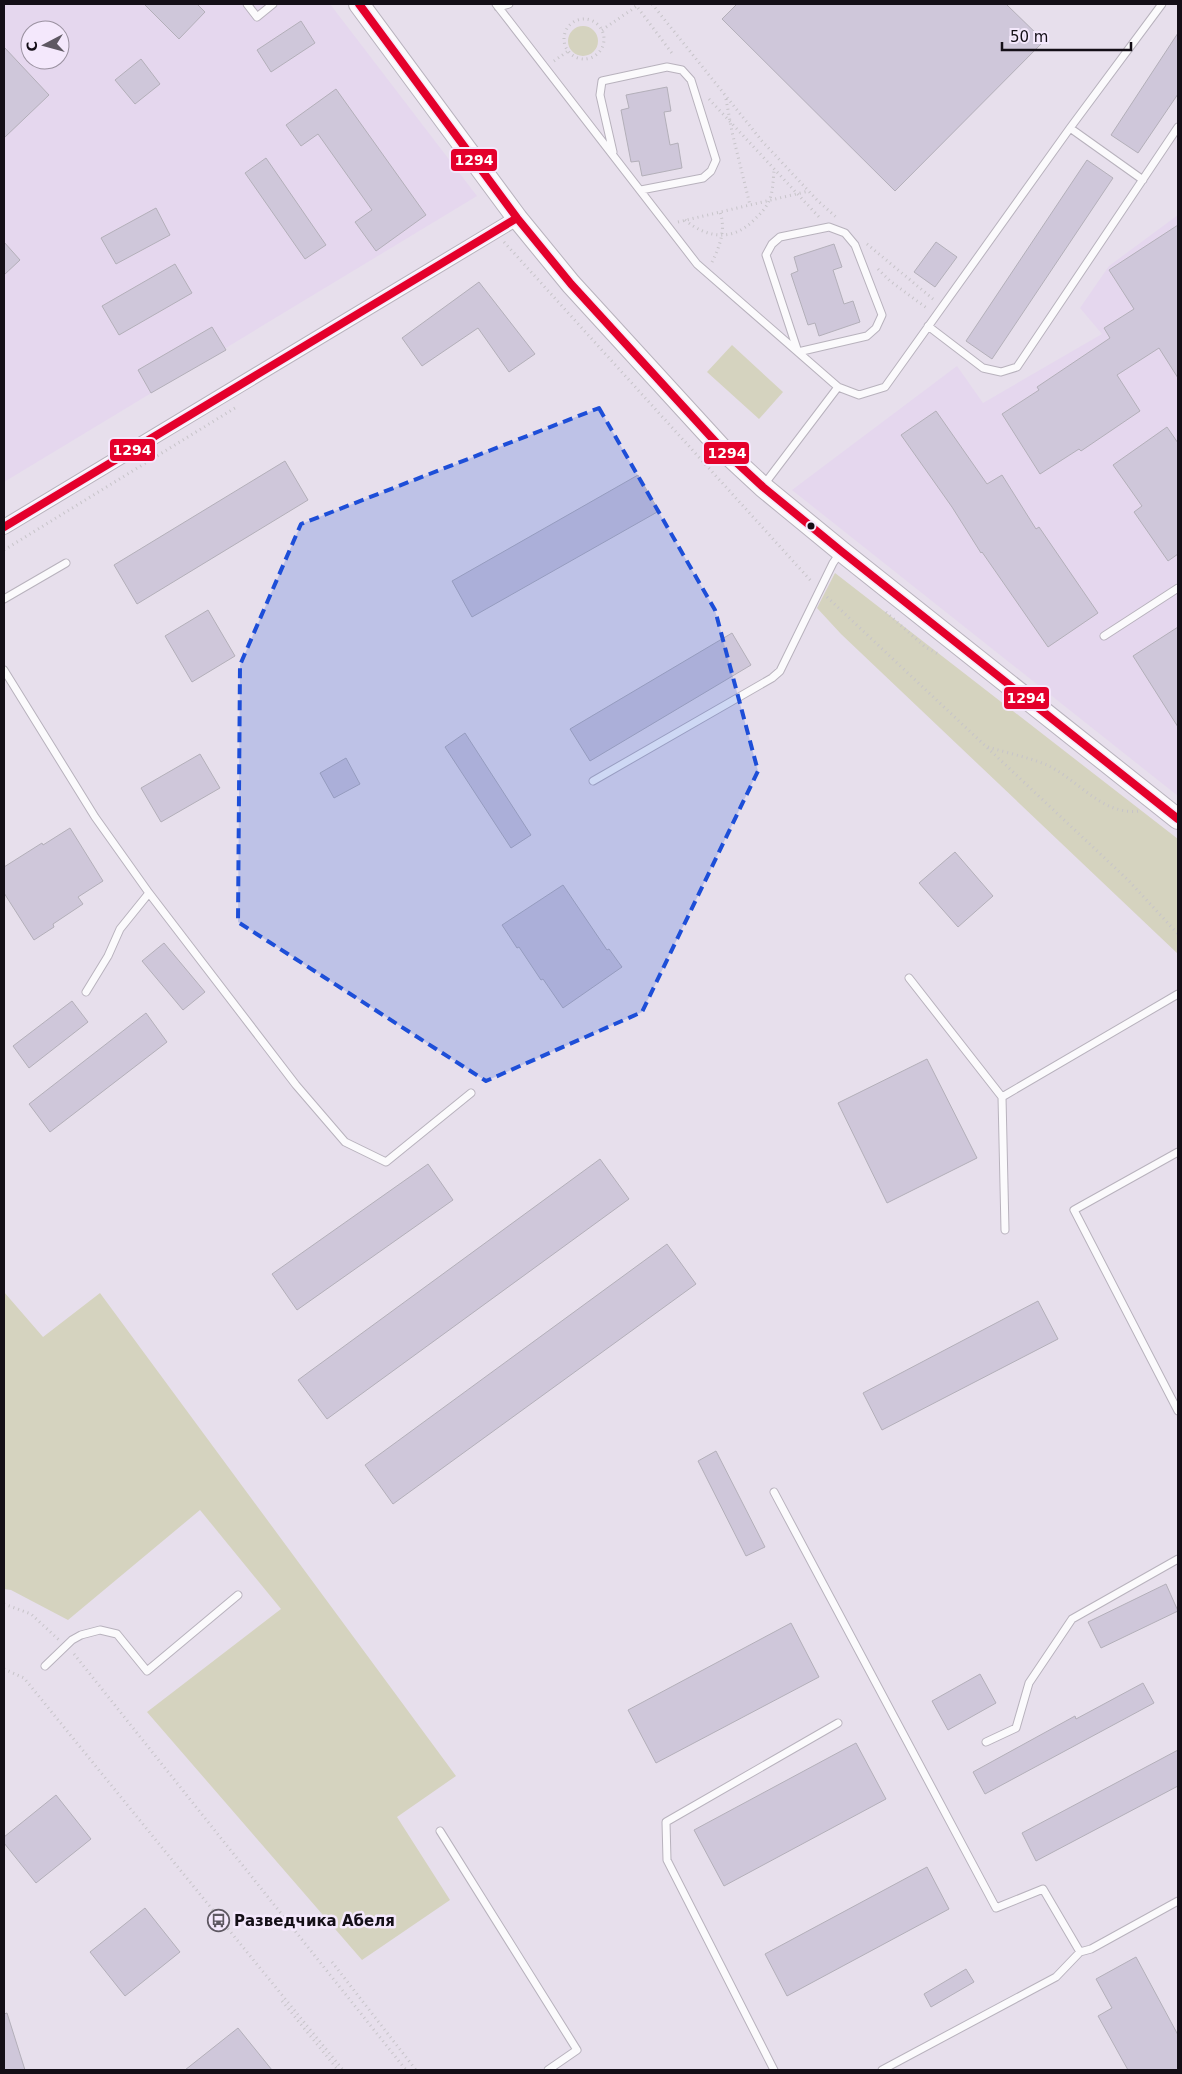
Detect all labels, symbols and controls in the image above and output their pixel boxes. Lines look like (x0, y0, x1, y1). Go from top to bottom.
north arrow (20, 20, 70, 70)
scale bar (1002, 20, 1131, 52)
text: 50 m (1010, 28, 1048, 46)
text: С (24, 40, 41, 52)
line badge: 1294 (450, 148, 498, 172)
text: 1294 (455, 152, 494, 168)
line badge: 1294 (109, 438, 156, 462)
line badge: 1294 (703, 441, 750, 465)
text: 1294 (113, 442, 152, 458)
text: 1294 (708, 445, 747, 461)
unlabelled marker (806, 521, 816, 531)
line badge: 1294 (1003, 686, 1050, 710)
text: 1294 (1007, 690, 1046, 706)
bus stop icon: Разведчика Абеля (206, 1909, 230, 1933)
place label: Разведчика Абеля (234, 1912, 395, 1930)

